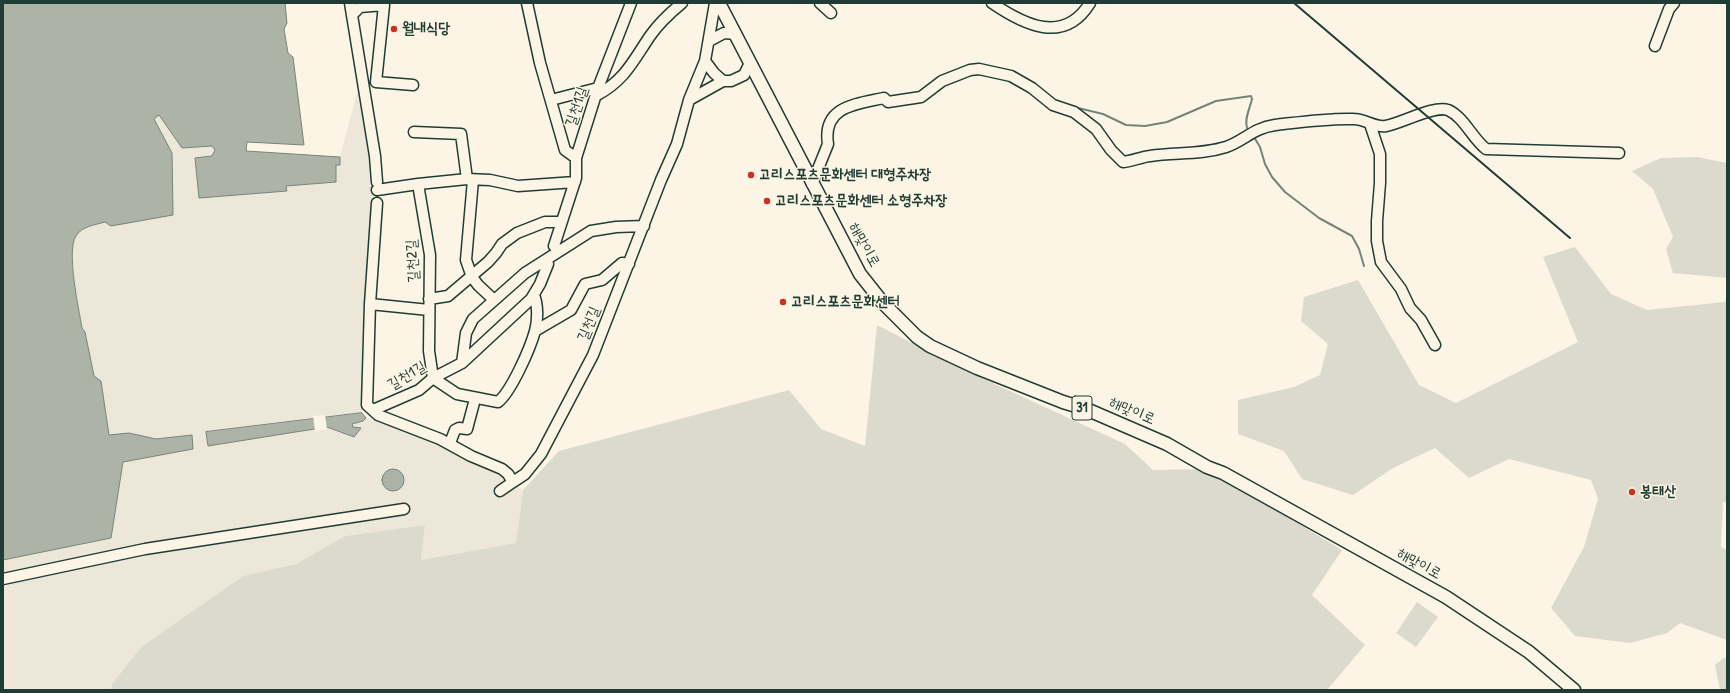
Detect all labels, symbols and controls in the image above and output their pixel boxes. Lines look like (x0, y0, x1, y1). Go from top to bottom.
place label: 월내식당 (402, 20, 450, 38)
marker: 월내식당 (389, 24, 399, 34)
street label: 길천1길 (562, 84, 592, 130)
place label: 고리스포츠문화센터 대형주차장 (759, 166, 931, 184)
marker: 고리스포츠문화센터 대형주차장 (746, 170, 756, 180)
place label: 고리스포츠문화센터 소형주차장 (775, 192, 947, 210)
marker: 고리스포츠문화센터 소형주차장 (762, 196, 772, 206)
street label: 해맞이로 (844, 220, 884, 270)
street label: 길천2길 (403, 239, 423, 283)
place label: 고리스포츠문화센터 (791, 293, 900, 311)
marker: 고리스포츠문화센터 (778, 297, 788, 307)
street label: 길천길 (574, 304, 604, 344)
street label: 길천1길 (384, 358, 430, 394)
street label: 해맞이로 (1106, 393, 1158, 429)
road number: 31 (1072, 396, 1092, 420)
place label: 봉태산 (1640, 483, 1676, 501)
marker: 봉태산 (1627, 487, 1637, 497)
street label: 해맞이로 (1394, 544, 1444, 584)

